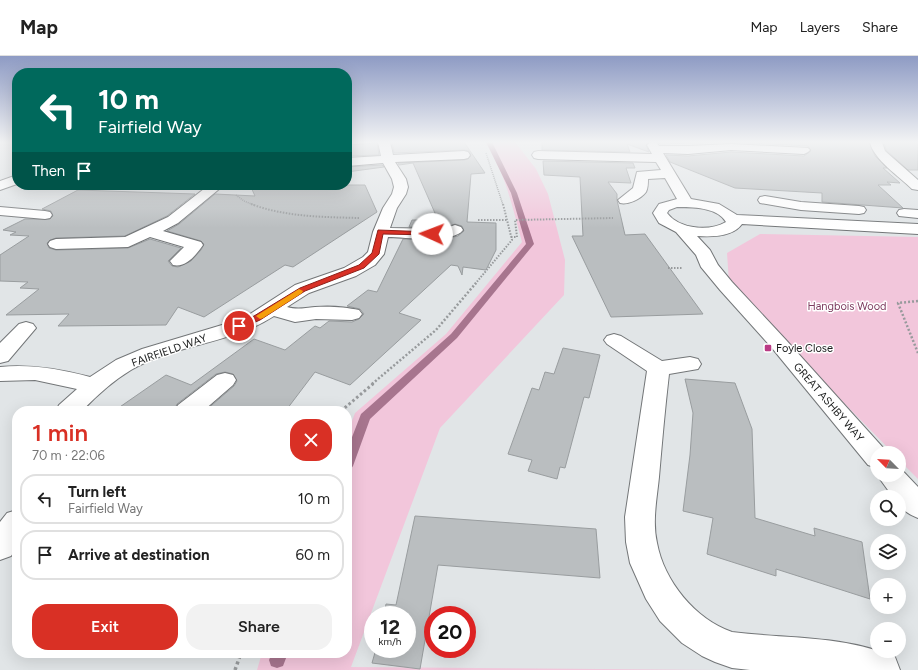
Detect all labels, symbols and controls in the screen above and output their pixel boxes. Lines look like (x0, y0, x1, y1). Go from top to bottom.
text: Map (20, 16, 58, 39)
text: Map (750, 19, 778, 36)
text: Layers (800, 19, 840, 36)
text: Share (862, 19, 898, 36)
text: 10 m (98, 82, 159, 116)
icon: left (32, 84, 84, 136)
text: Fairfield Way (98, 116, 202, 138)
icon: arrive (73, 160, 95, 182)
text: Then (32, 162, 65, 180)
position arrow (411, 213, 453, 255)
park label: Hangbois Wood (807, 300, 887, 313)
pin (222, 309, 256, 343)
icon: arrive (228, 315, 250, 337)
street label: FAIRFIELD WAY (130, 331, 209, 369)
place label: Foyle Close (776, 342, 833, 355)
marker: Foyle Close (763, 343, 773, 353)
street label: GREAT ASHBY WAY (791, 360, 867, 445)
text: 1 min (32, 418, 88, 447)
button: close (290, 419, 332, 461)
north arrow (870, 446, 906, 482)
map controls (870, 446, 906, 658)
text: 70 m · 22:06 (32, 448, 105, 463)
text: Turn left (68, 483, 126, 501)
icon: left (34, 488, 56, 510)
text: 10 m (298, 490, 330, 508)
button: search (870, 490, 906, 526)
text: Fairfield Way (68, 501, 143, 516)
button: layers (870, 534, 906, 570)
icon: arrive (34, 544, 56, 566)
text: Arrive at destination (68, 546, 209, 564)
text: 60 m (295, 546, 330, 564)
button: + (870, 578, 906, 614)
button: Exit (32, 604, 178, 650)
button: Share (186, 604, 332, 650)
speed limit sign: 20 (424, 606, 476, 658)
text: 12 (380, 615, 400, 639)
button: − (870, 622, 906, 658)
text: km/h (379, 635, 401, 648)

